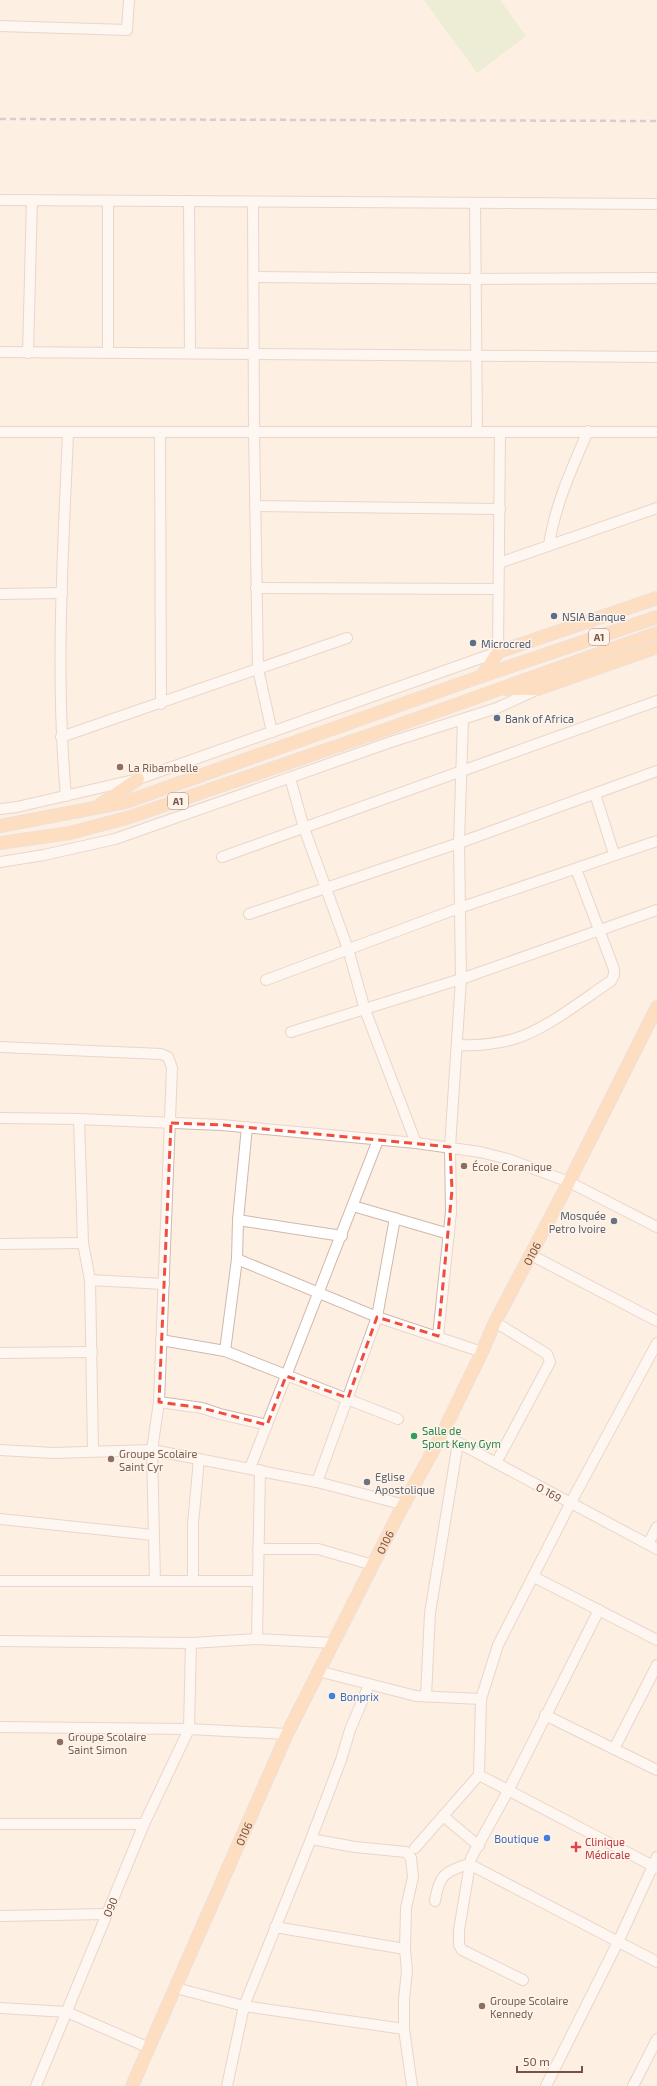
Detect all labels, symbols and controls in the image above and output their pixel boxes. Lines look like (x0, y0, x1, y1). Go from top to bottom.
place label: NSIA Banque (562, 610, 626, 623)
marker: NSIA Banque (549, 611, 559, 621)
road number: A1 (589, 629, 609, 645)
place label: Microcred (481, 637, 531, 650)
marker: Microcred (468, 638, 478, 648)
place label: Bank of Africa (505, 712, 574, 725)
marker: Bank of Africa (492, 713, 502, 723)
place label: La Ribambelle (128, 761, 198, 774)
marker: La Ribambelle (115, 762, 125, 772)
road number: A1 (168, 793, 188, 809)
place label: École Coranique (472, 1160, 552, 1173)
marker: École Coranique (459, 1161, 469, 1171)
place label: Mosquée Petro Ivoire (549, 1209, 606, 1235)
marker: Mosquée Petro Ivoire (609, 1216, 619, 1226)
street label: O106 (520, 1239, 543, 1267)
place label: Salle de Sport Keny Gym (422, 1424, 501, 1450)
marker: Salle de Sport Keny Gym (409, 1431, 419, 1441)
place label: Groupe Scolaire Saint Cyr (119, 1447, 197, 1473)
marker: Groupe Scolaire Saint Cyr (106, 1454, 116, 1464)
place label: Eglise Apostolique (375, 1470, 435, 1496)
marker: Eglise Apostolique (362, 1477, 372, 1487)
street label: O 169 (534, 1480, 564, 1504)
street label: O106 (373, 1528, 396, 1556)
place label: Bonprix (340, 1690, 379, 1703)
marker: Bonprix (327, 1691, 337, 1701)
place label: Groupe Scolaire Saint Simon (68, 1730, 146, 1756)
marker: Groupe Scolaire Saint Simon (55, 1737, 65, 1747)
street label: O106 (232, 1819, 254, 1847)
place label: Boutique (494, 1832, 539, 1845)
marker: Boutique (542, 1833, 552, 1843)
place label: Clinique Médicale (585, 1835, 630, 1861)
marker: Clinique Médicale (570, 1841, 582, 1853)
street label: O90 (100, 1895, 120, 1919)
place label: Groupe Scolaire Kennedy (490, 1994, 568, 2020)
marker: Groupe Scolaire Kennedy (477, 2001, 487, 2011)
scale bar (517, 2048, 582, 2074)
text: 50 m (523, 2054, 550, 2068)

